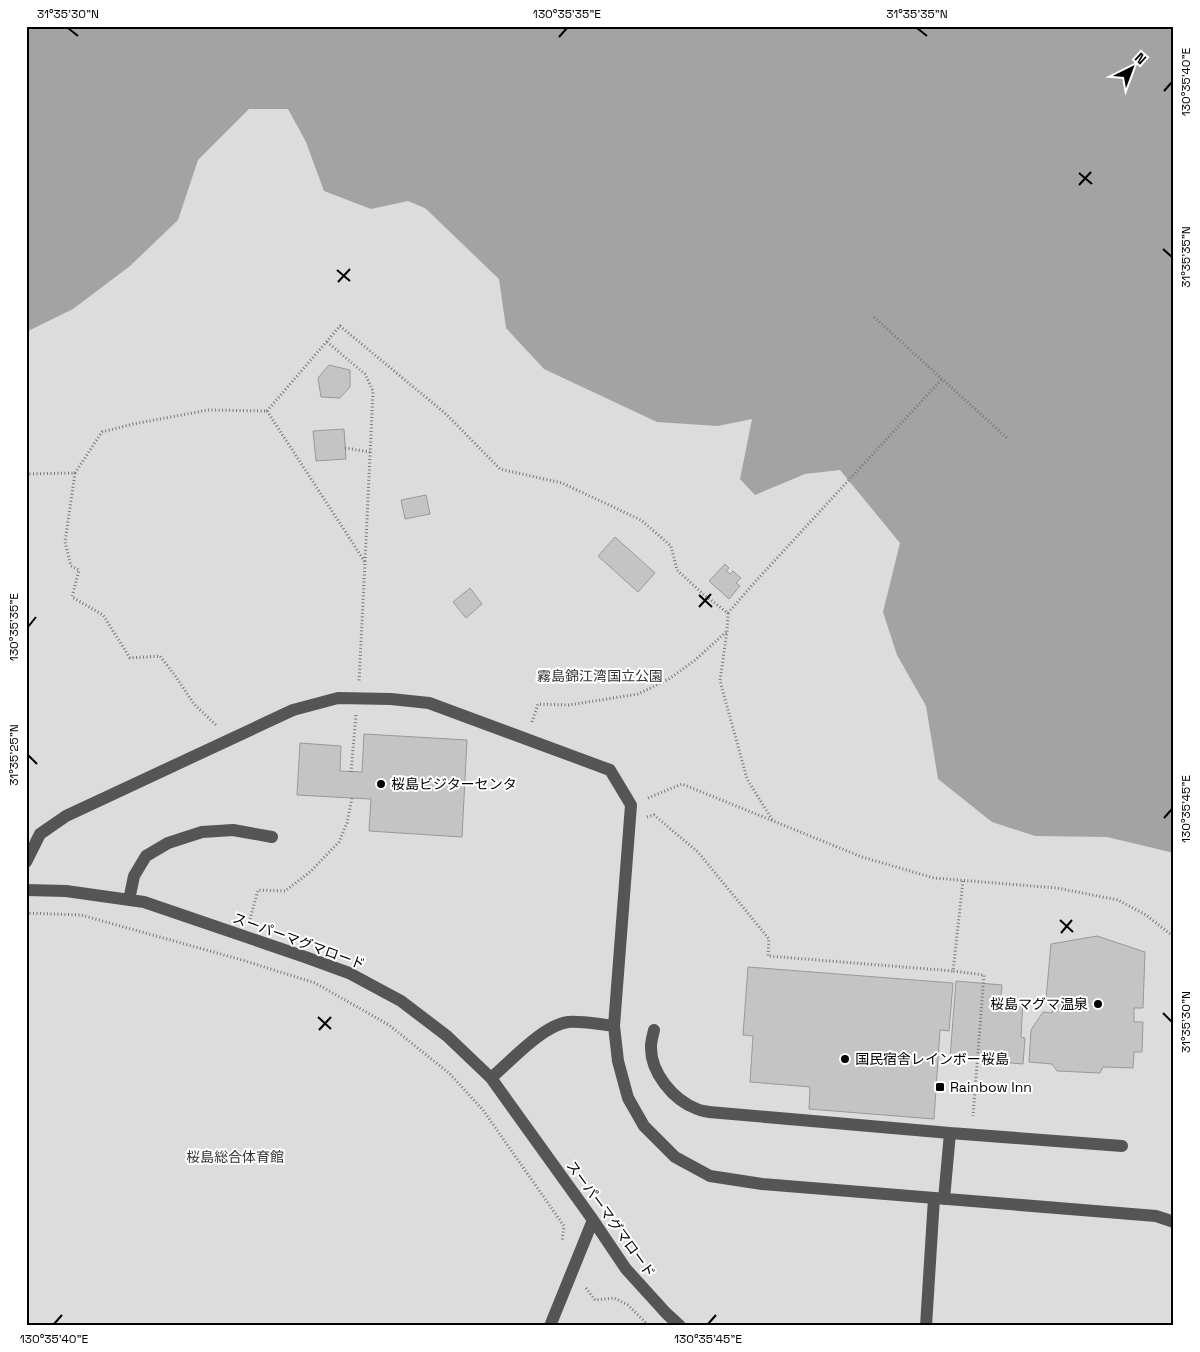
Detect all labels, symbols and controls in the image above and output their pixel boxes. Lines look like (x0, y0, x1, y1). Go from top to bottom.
text: 31°35'30"N (37, 6, 99, 22)
text: 130°35'35"E (533, 6, 601, 22)
text: 31°35'35"N (886, 6, 948, 22)
north arrow (1108, 42, 1158, 92)
text: 130°35'40"E (1178, 48, 1194, 116)
text: N (1131, 49, 1150, 68)
text: 31°35'35"N (1178, 226, 1194, 288)
text: 130°35'35"E (6, 593, 22, 661)
park label: 霧島錦江湾国立公園 (537, 667, 663, 685)
text: 31°35'25"N (6, 724, 22, 786)
place label: 桜島ビジターセンタ (391, 775, 517, 793)
text: 130°35'45"E (1178, 775, 1194, 843)
marker: 桜島ビジターセンタ (375, 778, 387, 790)
street label: スーパーマグマロード (230, 909, 368, 973)
text: 31°35'30"N (1178, 991, 1194, 1053)
place label: 桜島マグマ温泉 (990, 995, 1088, 1013)
marker: 桜島マグマ温泉 (1092, 998, 1104, 1010)
place label: 国民宿舎レインボー桜島 (855, 1050, 1009, 1068)
marker: 国民宿舎レインボー桜島 (839, 1053, 851, 1065)
place label: Rainbow Inn (950, 1078, 1032, 1096)
marker: Rainbow Inn (934, 1081, 946, 1093)
park label: 桜島総合体育館 (186, 1148, 284, 1166)
street label: スーパーマグマロード (563, 1157, 659, 1281)
text: 130°35'40"E (20, 1331, 88, 1347)
text: 130°35'45"E (674, 1331, 742, 1347)

